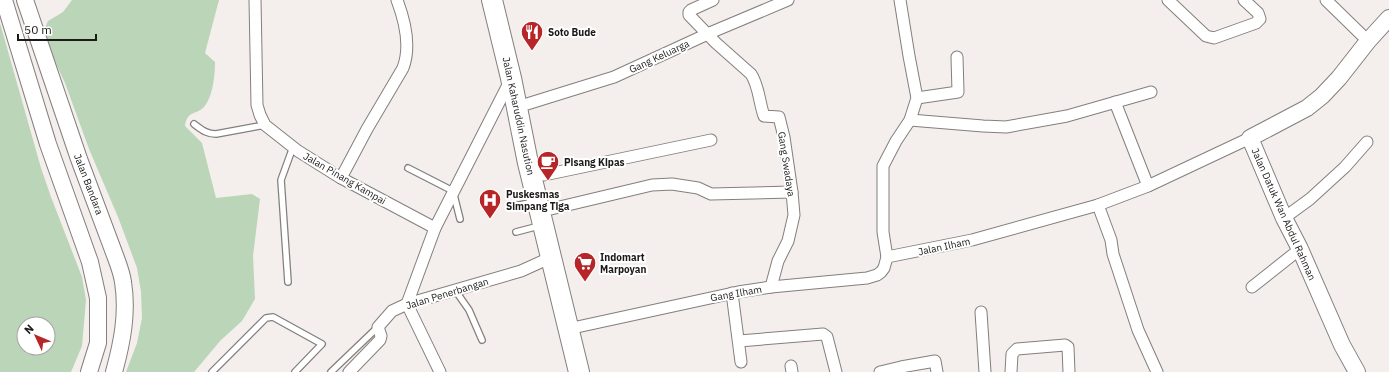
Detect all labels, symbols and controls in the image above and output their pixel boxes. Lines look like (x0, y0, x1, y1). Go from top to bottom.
scale bar (18, 16, 96, 42)
restaurant icon: Soto Bude (519, 19, 545, 52)
text: 50 m (24, 22, 52, 37)
place label: Soto Bude (548, 26, 596, 39)
street label: Gang Keluarga (627, 37, 692, 76)
street label: Jalan Kaharuddin Nasution (500, 56, 537, 177)
street label: Gang Swadaya (775, 131, 798, 198)
street label: Jalan Datuk Wan Abdul Rahman (1248, 146, 1319, 282)
street label: Jalan Pinang Kampai (301, 149, 388, 207)
cafe icon: Pisang Kipas (535, 149, 561, 182)
street label: Jalan Bandara (71, 152, 106, 217)
place label: Pisang Kipas (564, 156, 625, 169)
hospital icon: Puskesmas Simpang Tiga (477, 187, 503, 220)
place label: Puskesmas Simpang Tiga (506, 188, 570, 213)
street label: Jalan Ilham (917, 235, 971, 258)
supermarket icon: Indomart Marpoyan (572, 250, 598, 283)
place label: Indomart Marpoyan (600, 251, 646, 276)
street label: Jalan Penerbangan (404, 275, 490, 312)
street label: Gang Ilham (709, 283, 763, 304)
north arrow (16, 316, 56, 356)
text: N (21, 321, 37, 337)

